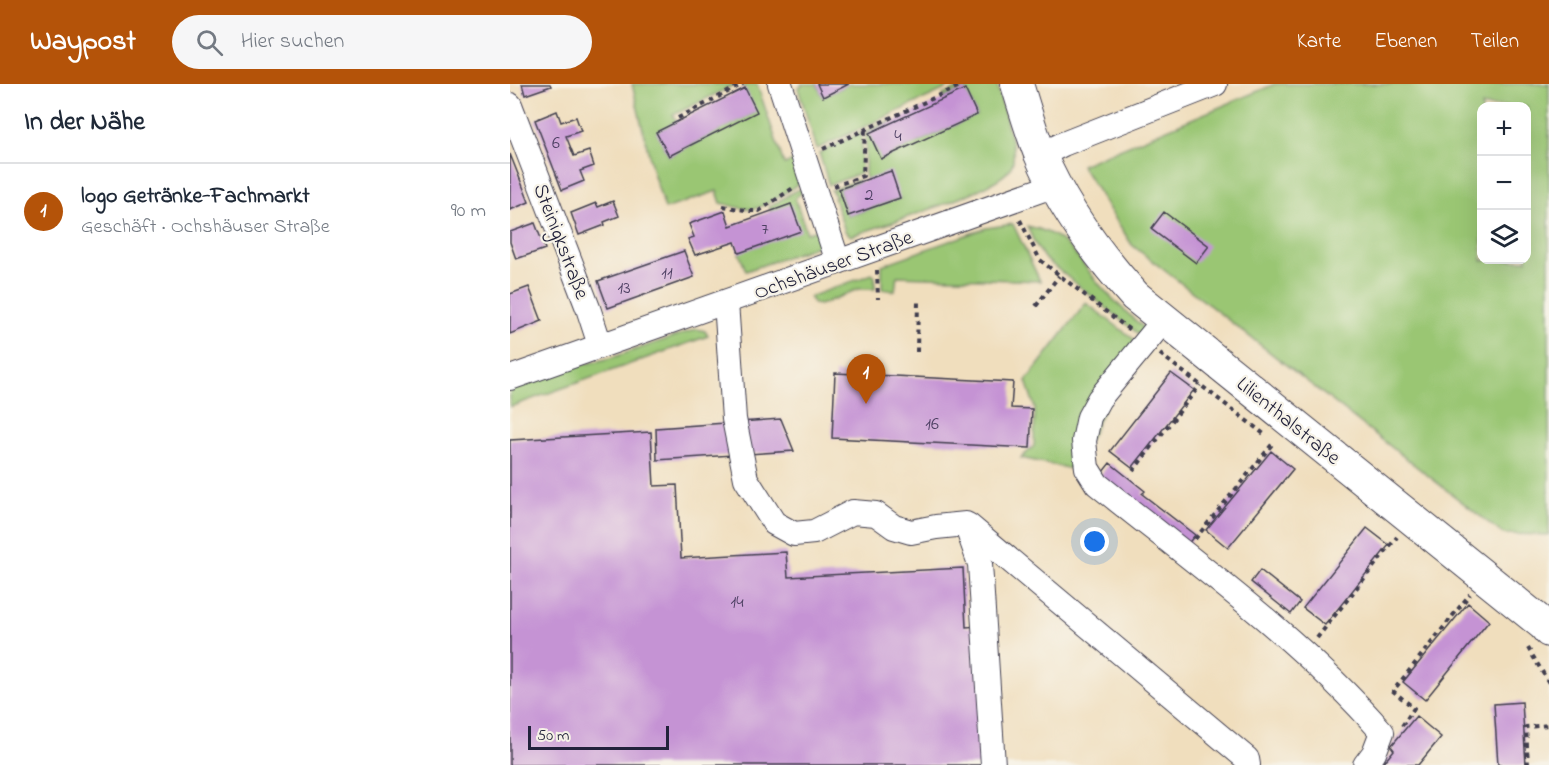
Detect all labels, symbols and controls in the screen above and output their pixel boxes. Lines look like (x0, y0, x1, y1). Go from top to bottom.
search box (172, 15, 592, 69)
text: Waypost (30, 22, 136, 63)
icon: search (193, 26, 226, 59)
text: Hier suchen (241, 26, 344, 58)
text: Karte (1297, 27, 1341, 57)
text: Ebenen (1374, 27, 1437, 57)
text: Teilen (1470, 27, 1519, 57)
map controls (1477, 102, 1531, 264)
button: + (1477, 102, 1531, 156)
text: In der Nähe (24, 104, 145, 142)
house number: 4 (894, 124, 902, 150)
house number: 6 (552, 131, 560, 157)
button: − (1477, 156, 1531, 210)
street label: Steinigkstraße (522, 180, 596, 305)
text: logo Getränke-Fachmarkt (81, 181, 310, 213)
house number: 2 (865, 183, 874, 209)
text: 1 (40, 197, 47, 226)
text: 90 m (451, 197, 486, 226)
button: layers (1477, 210, 1531, 264)
text: Geschäft · Ochshäuser Straße (81, 213, 330, 242)
house number: 7 (761, 217, 769, 243)
street label: Ochshäuser Straße (750, 223, 918, 309)
house number: 11 (661, 261, 673, 287)
house number: 13 (617, 276, 631, 302)
pin: 1 (846, 354, 886, 404)
street label: Lilienthalstraße (1229, 370, 1347, 473)
house number: 16 (925, 412, 939, 438)
your location (1080, 527, 1109, 556)
house number: 14 (730, 590, 744, 616)
scale bar (528, 723, 669, 750)
text: 50 m (537, 724, 569, 748)

